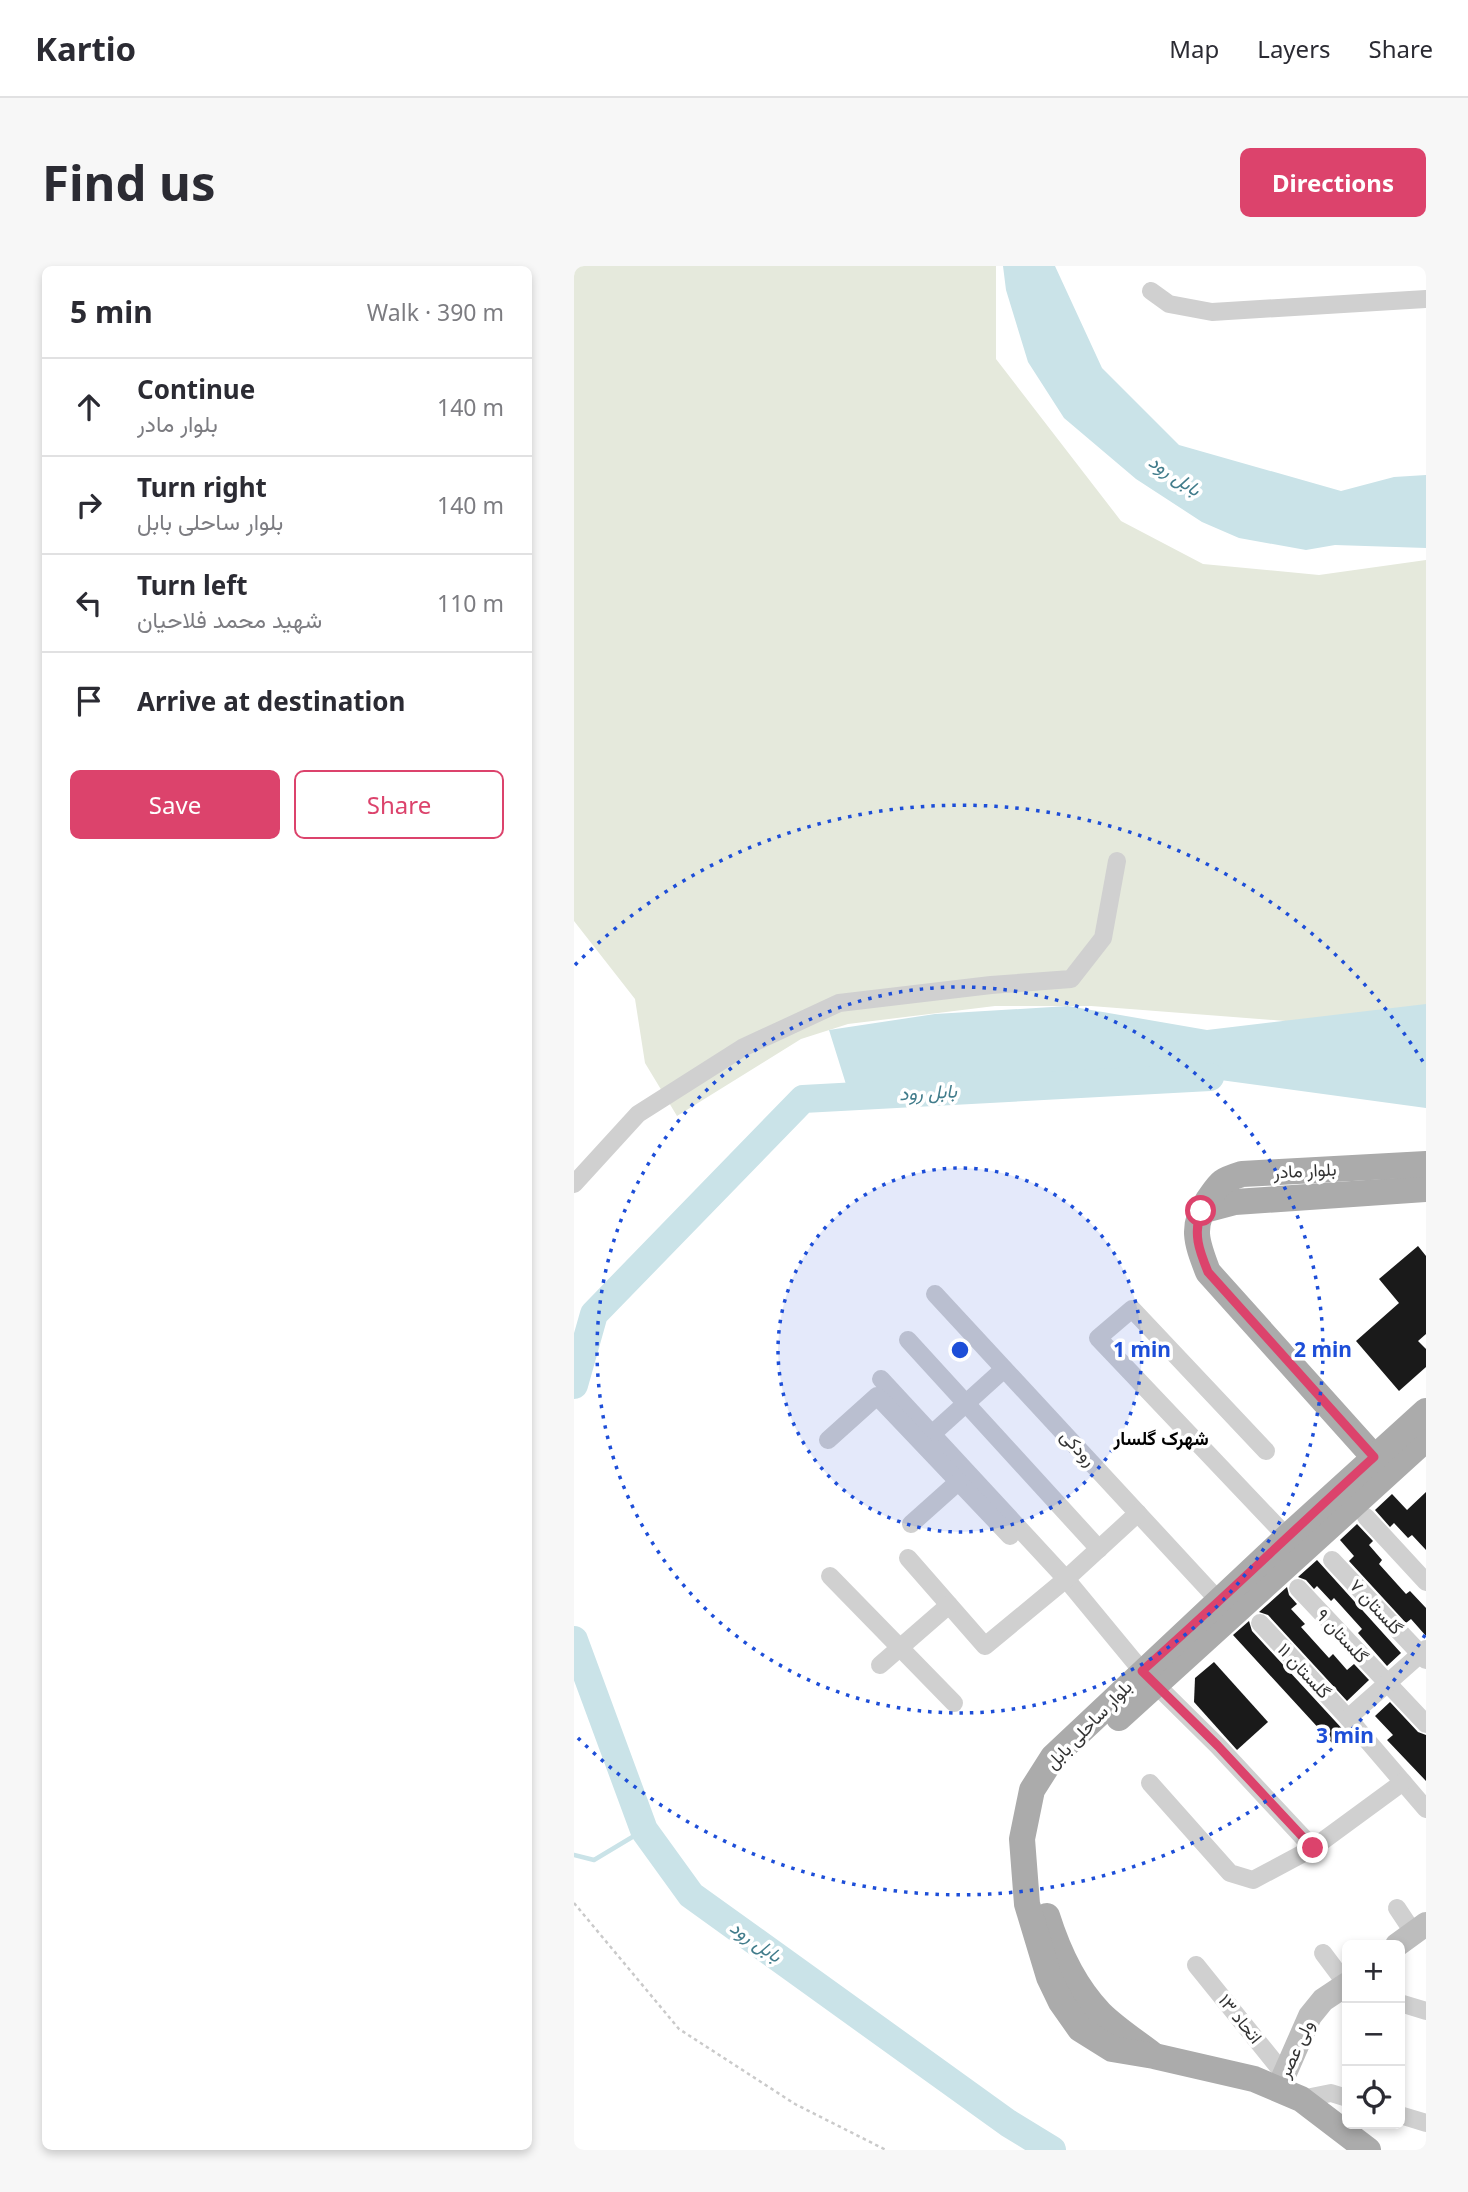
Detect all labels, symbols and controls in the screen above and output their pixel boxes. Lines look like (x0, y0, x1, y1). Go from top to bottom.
text: Kartio (35, 26, 136, 71)
text: Map (1169, 32, 1219, 65)
text: Layers (1257, 32, 1331, 65)
text: Share (1369, 32, 1433, 65)
button: Directions (1240, 148, 1426, 217)
text: Find us (42, 149, 216, 215)
text: 5 min (70, 291, 153, 332)
text: Walk · 390 m (367, 296, 504, 328)
text: Continue (137, 371, 255, 407)
icon: ahead (70, 388, 108, 426)
text: 140 m (437, 391, 504, 423)
text: بلوار مادر (137, 407, 218, 439)
water label: بابل رود (1144, 448, 1207, 503)
text: Turn right (137, 469, 267, 505)
icon: right (70, 486, 108, 524)
text: 140 m (437, 489, 504, 521)
text: بلوار ساحلی بابل (137, 505, 283, 537)
text: Turn left (137, 567, 248, 603)
icon: left (70, 584, 108, 622)
text: 110 m (437, 587, 504, 619)
text: شهید محمد فلاحیان (137, 603, 322, 635)
icon: arrive (70, 682, 108, 720)
text: Arrive at destination (137, 683, 406, 719)
button: Save (70, 770, 280, 839)
button: Share (294, 770, 504, 839)
water label: بابل رود (899, 1077, 959, 1106)
street label: بلوار مادر (1272, 1156, 1337, 1184)
route start (1185, 1195, 1216, 1226)
text: 1 min (1113, 1335, 1171, 1363)
text: 2 min (1294, 1335, 1352, 1363)
centre of rings (948, 1338, 972, 1362)
street label: رودکی (1056, 1424, 1102, 1471)
district label: شهرک گلسار (1112, 1425, 1209, 1451)
street label: گلستان ۷ (1345, 1573, 1409, 1639)
street label: گلستان ۹ (1311, 1603, 1374, 1668)
street label: گلستان ۱۱ (1273, 1637, 1337, 1703)
street label: بلوار ساحلی بابل (1040, 1675, 1137, 1774)
text: 3 min (1316, 1721, 1374, 1749)
route end (1297, 1832, 1328, 1863)
water label: بابل رود (725, 1914, 788, 1969)
map controls (1342, 1940, 1405, 2129)
button: + (1342, 1940, 1405, 2003)
street label: اتحاد ۱۳ (1214, 1989, 1268, 2048)
button: − (1342, 2003, 1405, 2066)
street label: ولی عصر (1271, 2016, 1319, 2082)
button: locate (1342, 2066, 1405, 2129)

